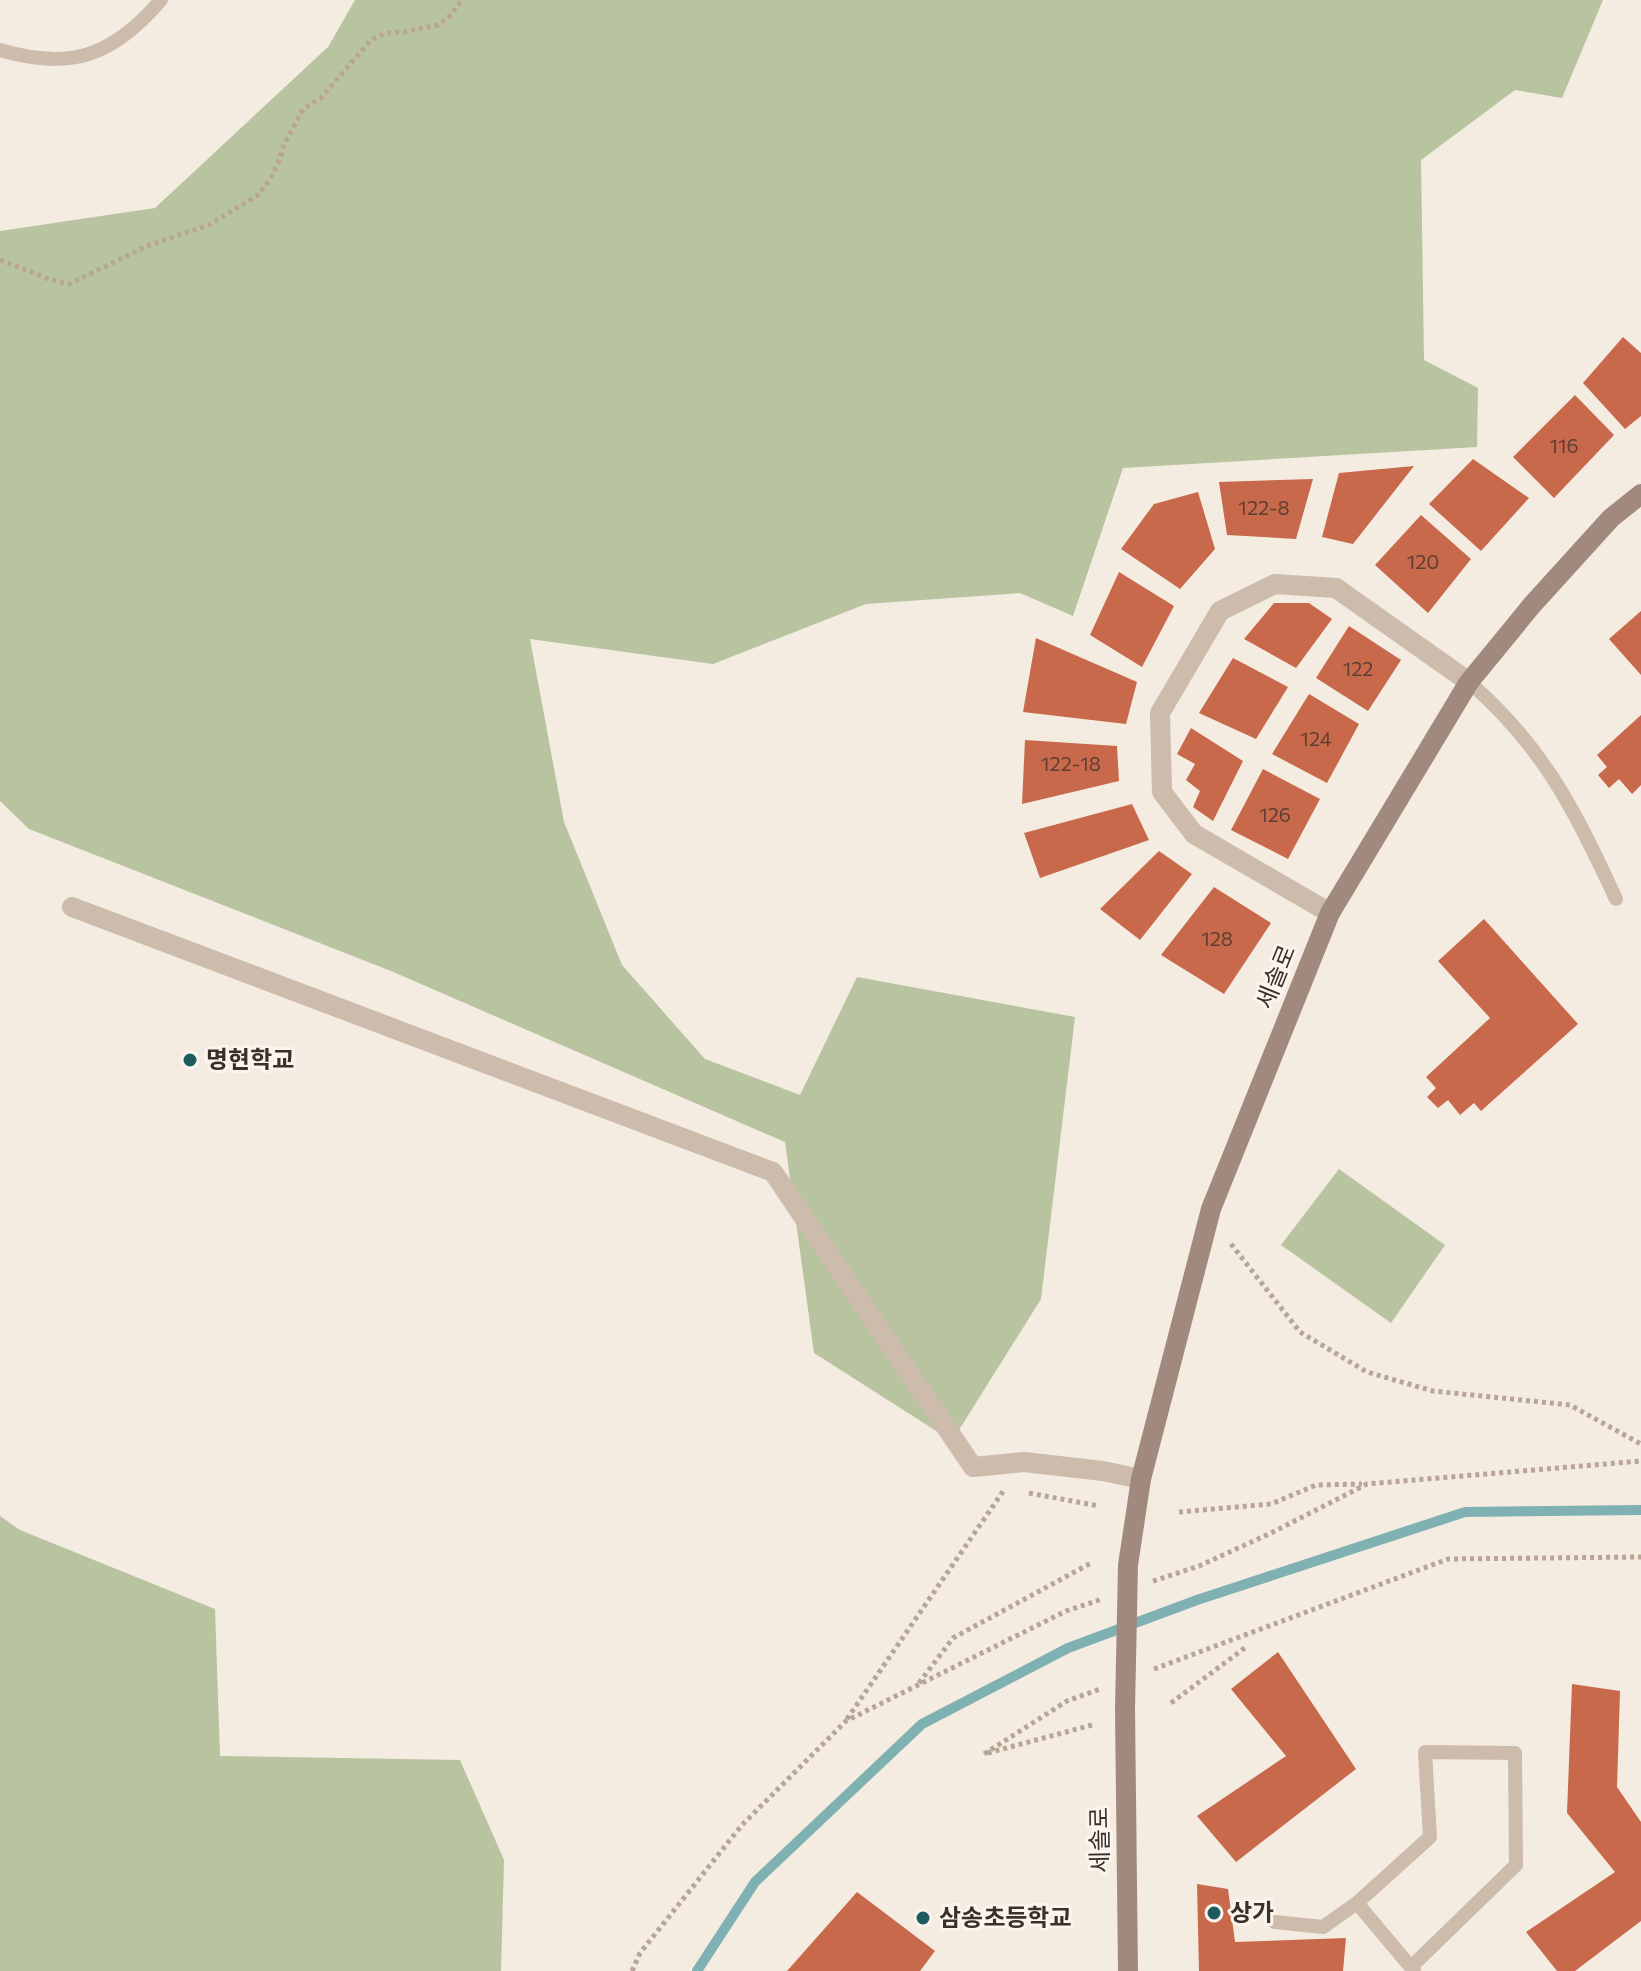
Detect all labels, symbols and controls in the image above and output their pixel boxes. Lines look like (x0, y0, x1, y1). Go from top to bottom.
house number: 116 (1549, 433, 1579, 457)
house number: 122-8 (1238, 495, 1290, 519)
house number: 120 (1407, 549, 1439, 573)
house number: 122 (1343, 656, 1373, 680)
house number: 124 (1300, 726, 1332, 750)
house number: 122-18 (1041, 751, 1101, 775)
house number: 126 (1259, 802, 1291, 826)
house number: 128 (1201, 926, 1233, 950)
street label: 세솔로 (1249, 940, 1300, 1013)
place label: 명현학교 (206, 1044, 294, 1073)
marker: 명현학교 (181, 1051, 199, 1069)
street label: 세솔로 (1083, 1807, 1114, 1873)
place label: 상가 (1230, 1897, 1274, 1926)
place label: 삼송초등학교 (939, 1902, 1071, 1931)
marker: 상가 (1205, 1904, 1223, 1922)
marker: 삼송초등학교 (914, 1909, 932, 1927)

